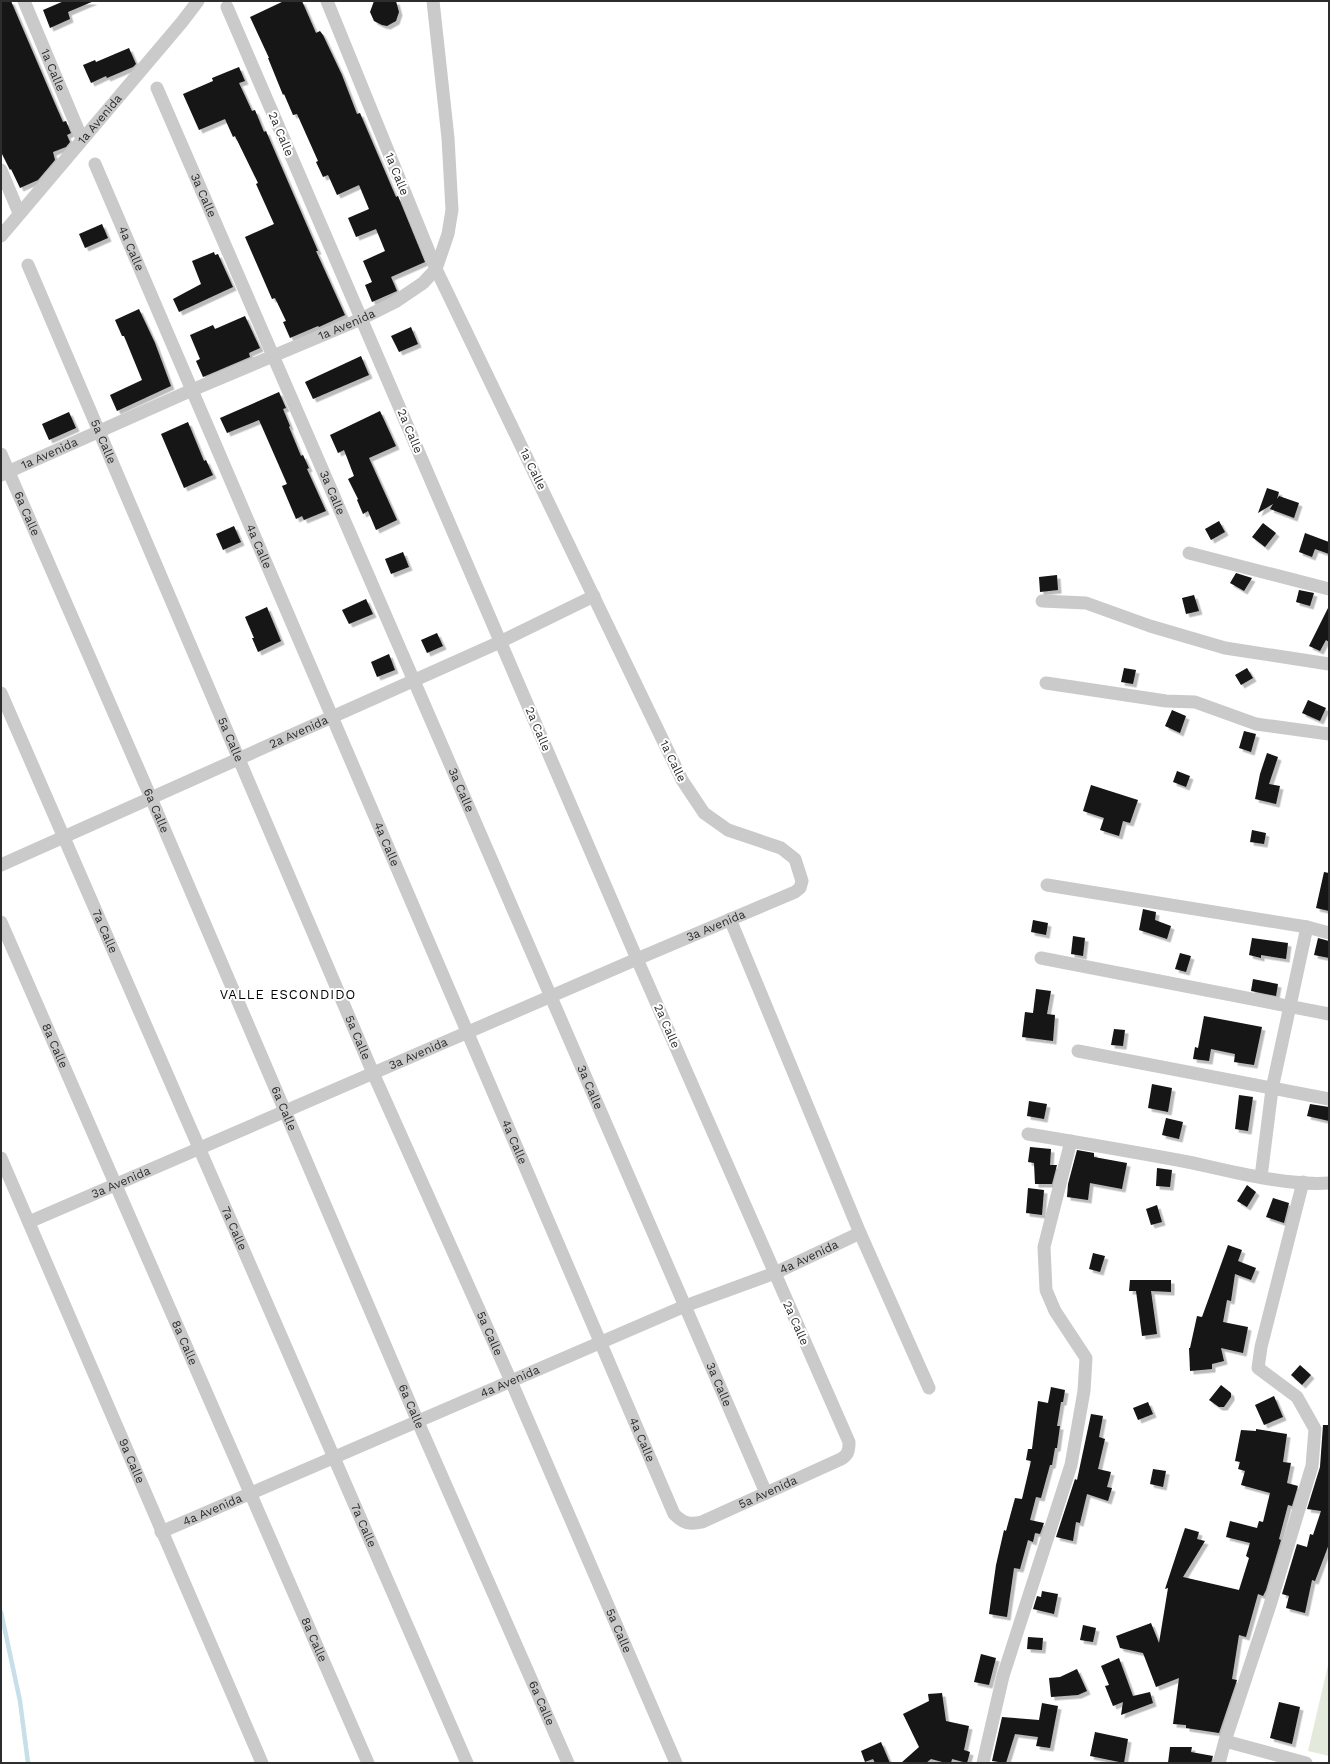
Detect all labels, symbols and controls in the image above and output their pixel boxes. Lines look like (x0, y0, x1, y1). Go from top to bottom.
street label: 1a Calle (38, 47, 68, 93)
street label: 1a Avenida (75, 91, 125, 147)
street label: 2a Calle (265, 110, 297, 158)
street label: 1a Calle (382, 151, 412, 197)
street label: 3a Calle (188, 171, 219, 220)
street label: 4a Calle (116, 224, 147, 273)
street label: 1a Avenida (316, 306, 378, 343)
street label: 2a Calle (394, 407, 426, 455)
street label: 5a Calle (88, 417, 119, 466)
street label: 1a Avenida (19, 435, 80, 472)
street label: 1a Calle (517, 446, 549, 492)
street label: 3a Calle (317, 468, 348, 517)
street label: 6a Calle (11, 489, 43, 538)
street label: 4a Calle (243, 522, 275, 571)
street label: 2a Calle (522, 705, 554, 753)
street label: 2a Avenida (267, 713, 330, 751)
street label: 5a Calle (215, 715, 246, 764)
street label: 1a Calle (657, 738, 689, 784)
street label: 3a Calle (445, 766, 477, 814)
street label: 6a Calle (141, 786, 172, 835)
street label: 4a Calle (371, 820, 402, 869)
street label: 7a Calle (89, 907, 121, 955)
street label: 3a Avenida (684, 907, 748, 944)
district label: VALLE ESCONDIDO (220, 987, 356, 1002)
street label: 2a Calle (651, 1002, 683, 1050)
street label: 5a Calle (342, 1013, 374, 1062)
street label: 8a Calle (39, 1021, 71, 1070)
street label: 3a Avenida (387, 1035, 450, 1073)
street label: 3a Calle (574, 1063, 606, 1112)
street label: 6a Calle (268, 1084, 300, 1133)
street label: 4a Calle (499, 1117, 530, 1166)
street label: 3a Avenida (89, 1163, 153, 1201)
street label: 7a Calle (219, 1204, 250, 1253)
street label: 4a Avenida (777, 1237, 841, 1277)
street label: 2a Calle (780, 1299, 812, 1347)
street label: 5a Calle (474, 1309, 506, 1358)
street label: 8a Calle (169, 1318, 200, 1367)
street label: 3a Calle (703, 1360, 735, 1409)
street label: 4a Avenida (478, 1362, 542, 1400)
street label: 6a Calle (396, 1382, 427, 1431)
street label: 4a Calle (626, 1415, 658, 1464)
street label: 9a Calle (116, 1436, 148, 1486)
street label: 5a Avenida (736, 1473, 799, 1512)
street label: 4a Avenida (181, 1491, 244, 1529)
street label: 7a Calle (348, 1501, 379, 1550)
street label: 5a Calle (603, 1606, 635, 1655)
street label: 8a Calle (298, 1615, 330, 1664)
street label: 6a Calle (526, 1679, 558, 1728)

